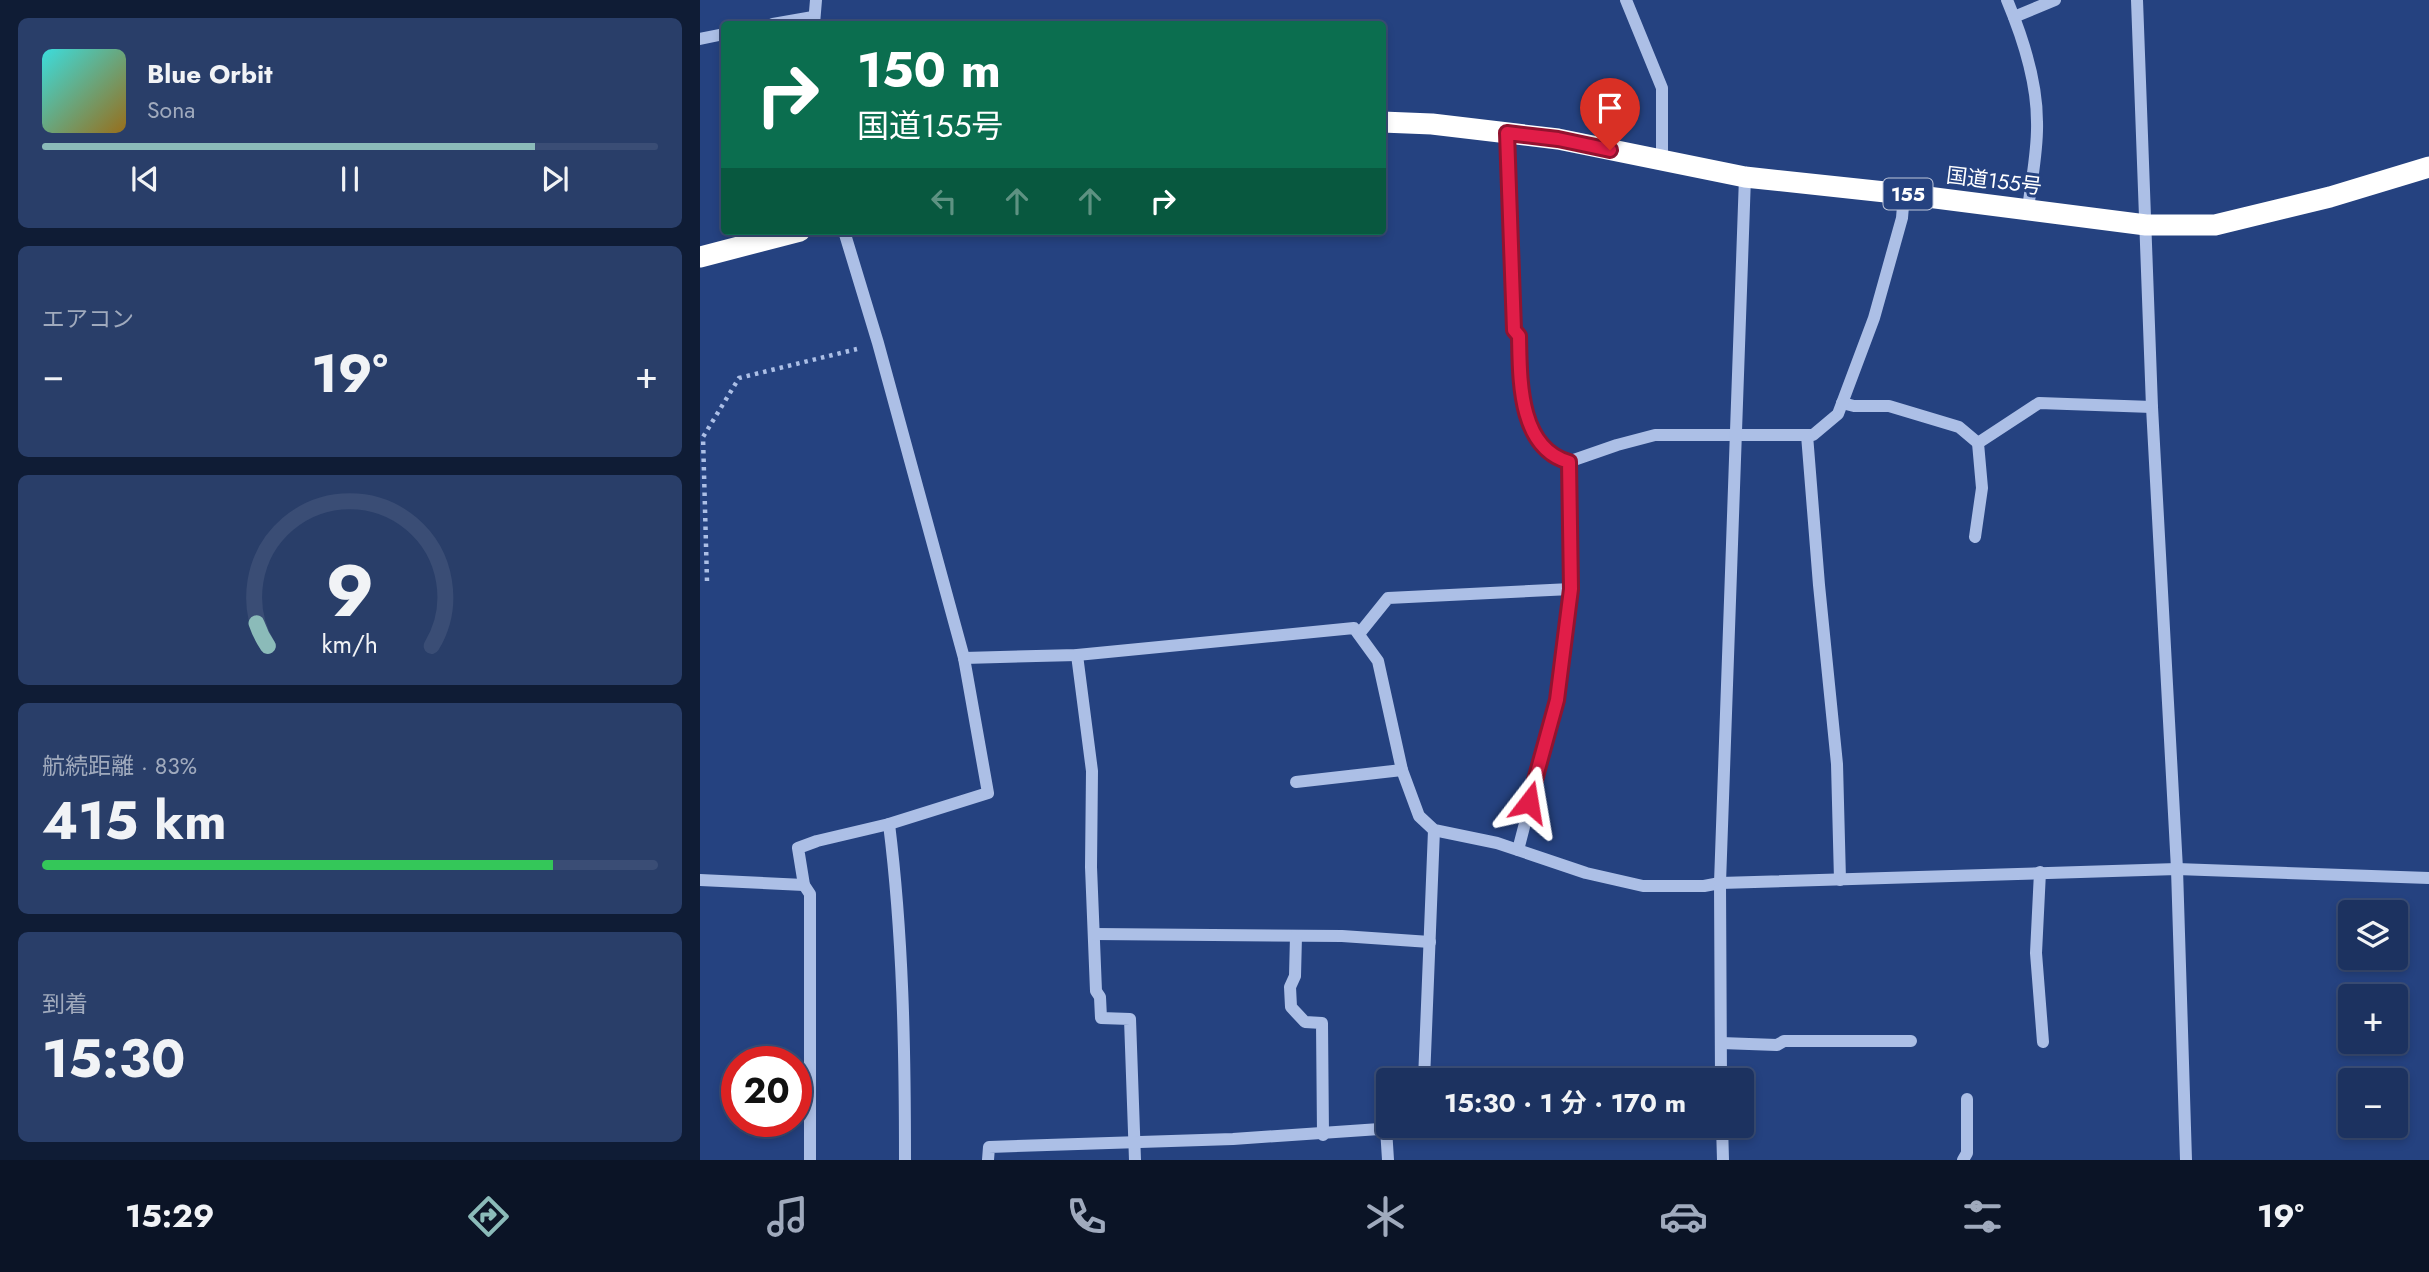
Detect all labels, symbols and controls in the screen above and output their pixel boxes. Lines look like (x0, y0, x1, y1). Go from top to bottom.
text: 150 m (857, 35, 1001, 105)
icon: right (742, 49, 833, 140)
text: Blue Orbit (147, 55, 272, 93)
pin (1580, 78, 1640, 150)
icon: arrive (1591, 89, 1629, 127)
text: Sona (147, 93, 195, 127)
text: 国道155号 (857, 103, 1004, 149)
icon: previous (126, 160, 164, 198)
icon: pause (331, 160, 369, 198)
icon: next (536, 160, 574, 198)
street label: 国道155号 (1944, 160, 2044, 202)
road number: 155 (1884, 178, 1932, 210)
icon: left (925, 182, 963, 220)
icon: ahead (998, 182, 1036, 220)
icon: ahead (1071, 182, 1109, 220)
icon: right (1144, 182, 1182, 220)
text: エアコン (42, 302, 134, 336)
text: 19° (311, 336, 388, 412)
text: − (42, 347, 64, 402)
text: + (635, 347, 658, 402)
text: 9 (326, 538, 374, 643)
text: km/h (322, 626, 378, 662)
text: 航続距離 · 83% (42, 749, 197, 783)
position arrow (1492, 765, 1566, 839)
text: 415 km (42, 783, 227, 859)
map controls (2338, 900, 2408, 1138)
button: layers (2338, 900, 2408, 970)
button: + (2338, 984, 2408, 1054)
text: 到着 (42, 987, 88, 1021)
text: 15:30 (42, 1021, 185, 1097)
speed limit sign: 20 (721, 1046, 812, 1137)
button: − (2338, 1068, 2408, 1138)
text: 15:30 · 1 分 · 170 m (1444, 1084, 1686, 1122)
icon: directions (464, 1192, 513, 1241)
icon: music (763, 1192, 812, 1241)
icon: phone (1062, 1192, 1111, 1241)
icon: climate (1361, 1192, 1410, 1241)
icon: car (1659, 1192, 1708, 1241)
icon: filters (1958, 1192, 2007, 1241)
text: 15:29 (125, 1193, 215, 1239)
text: 19° (2257, 1193, 2304, 1239)

